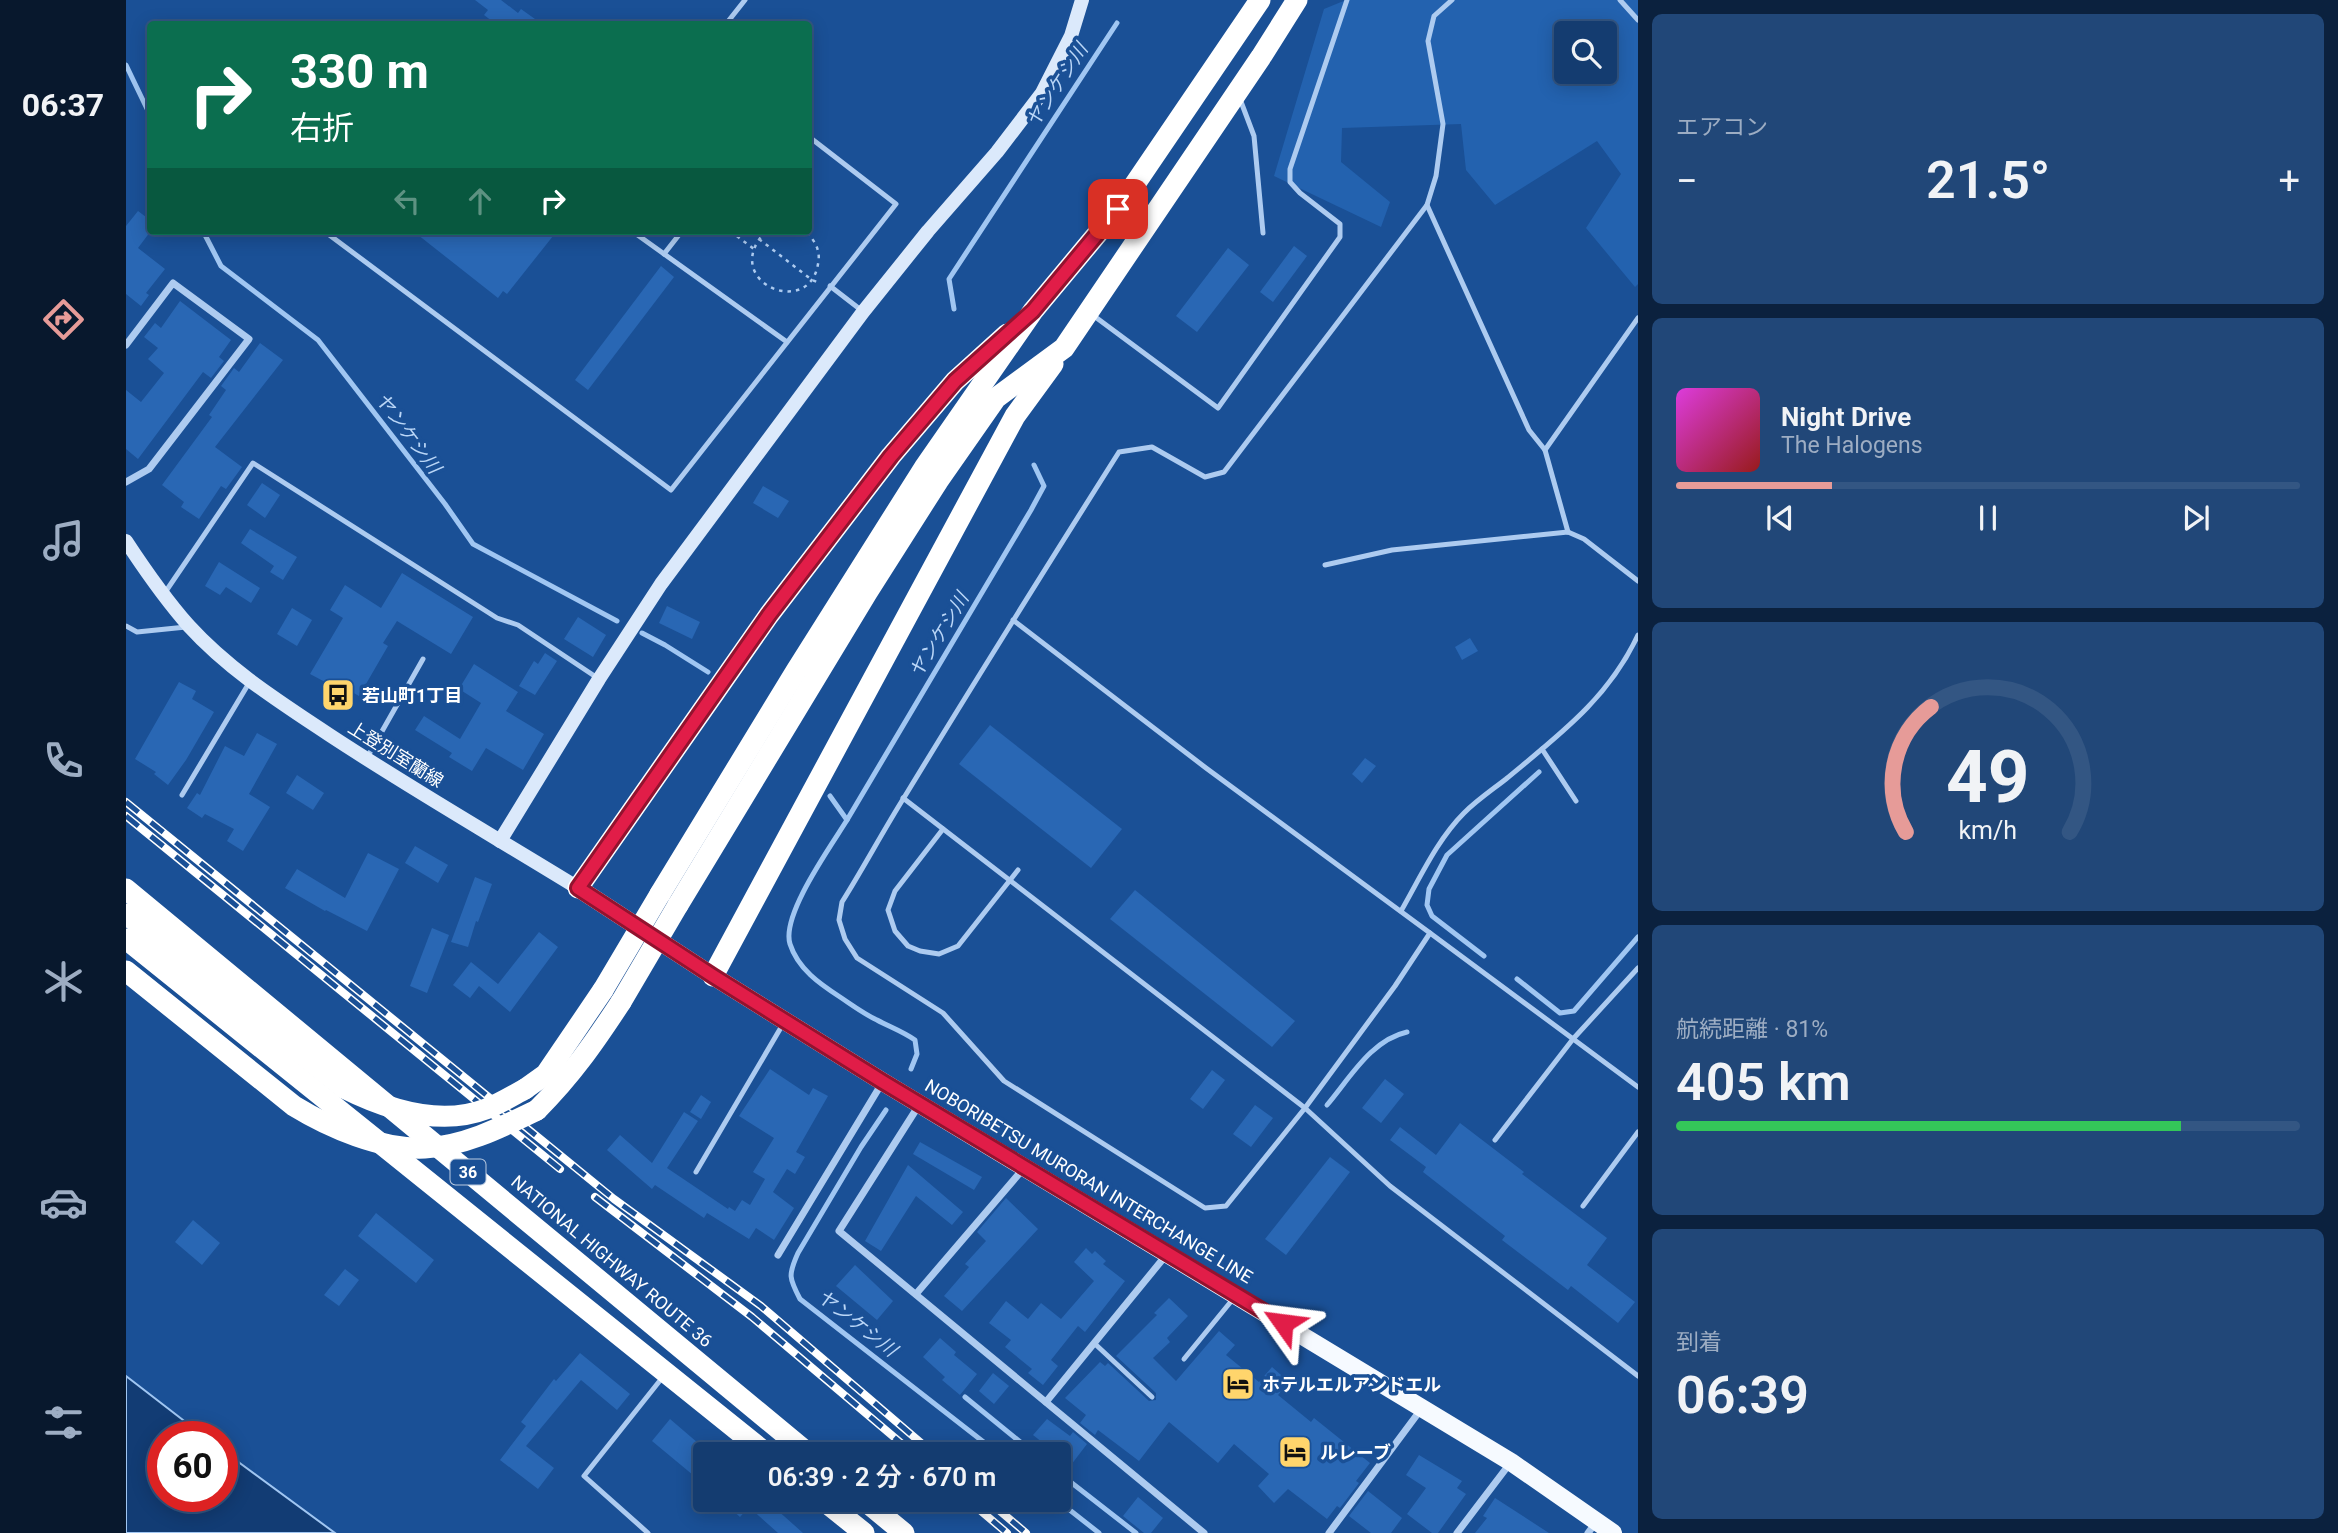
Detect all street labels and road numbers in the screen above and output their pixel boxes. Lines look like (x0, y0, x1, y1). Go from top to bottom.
street label: 上登別室蘭線 (345, 716, 447, 792)
street label: NOBORIBETSU MURORAN INTERCHANGE LINE (921, 1075, 1257, 1287)
road number: 36 (450, 1160, 486, 1184)
street label: NATIONAL HIGHWAY ROUTE 36 (507, 1171, 717, 1351)

